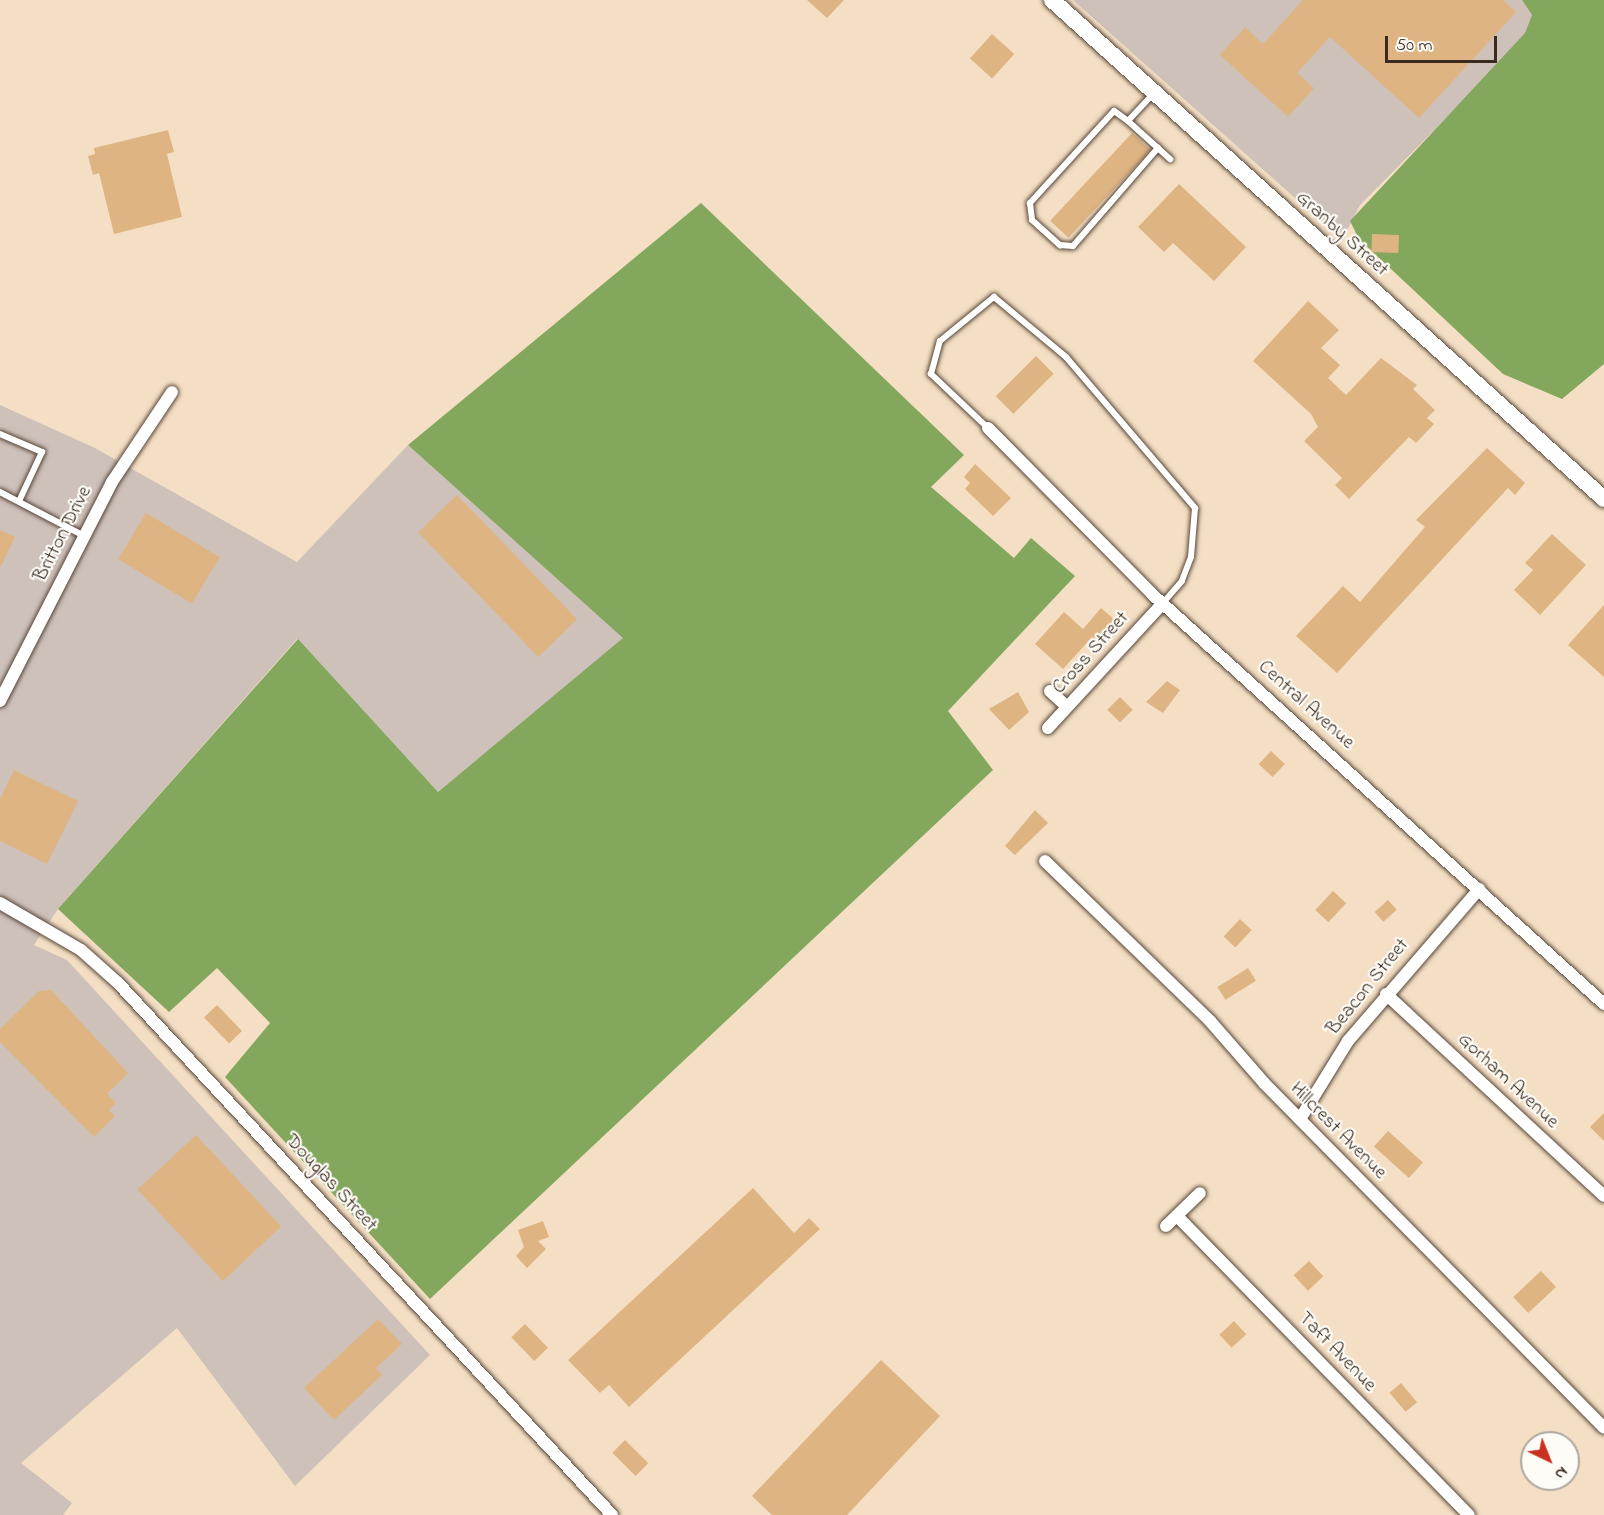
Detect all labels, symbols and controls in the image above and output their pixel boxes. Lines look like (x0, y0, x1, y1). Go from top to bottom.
scale bar (1388, 24, 1500, 62)
text: 50 m (1396, 33, 1433, 59)
street label: Granby Street (1291, 186, 1393, 282)
street label: Britton Drive (29, 482, 97, 586)
street label: Cross Street (1048, 607, 1134, 699)
street label: Central Avenue (1253, 655, 1359, 755)
street label: Beacon Street (1322, 934, 1414, 1040)
street label: Gorham Avenue (1452, 1028, 1564, 1134)
street label: Hillcrest Avenue (1284, 1077, 1392, 1185)
street label: Douglas Street (280, 1129, 382, 1237)
street label: Taft Avenue (1293, 1307, 1381, 1397)
north arrow (1520, 1431, 1580, 1491)
text: N (1549, 1460, 1573, 1485)

